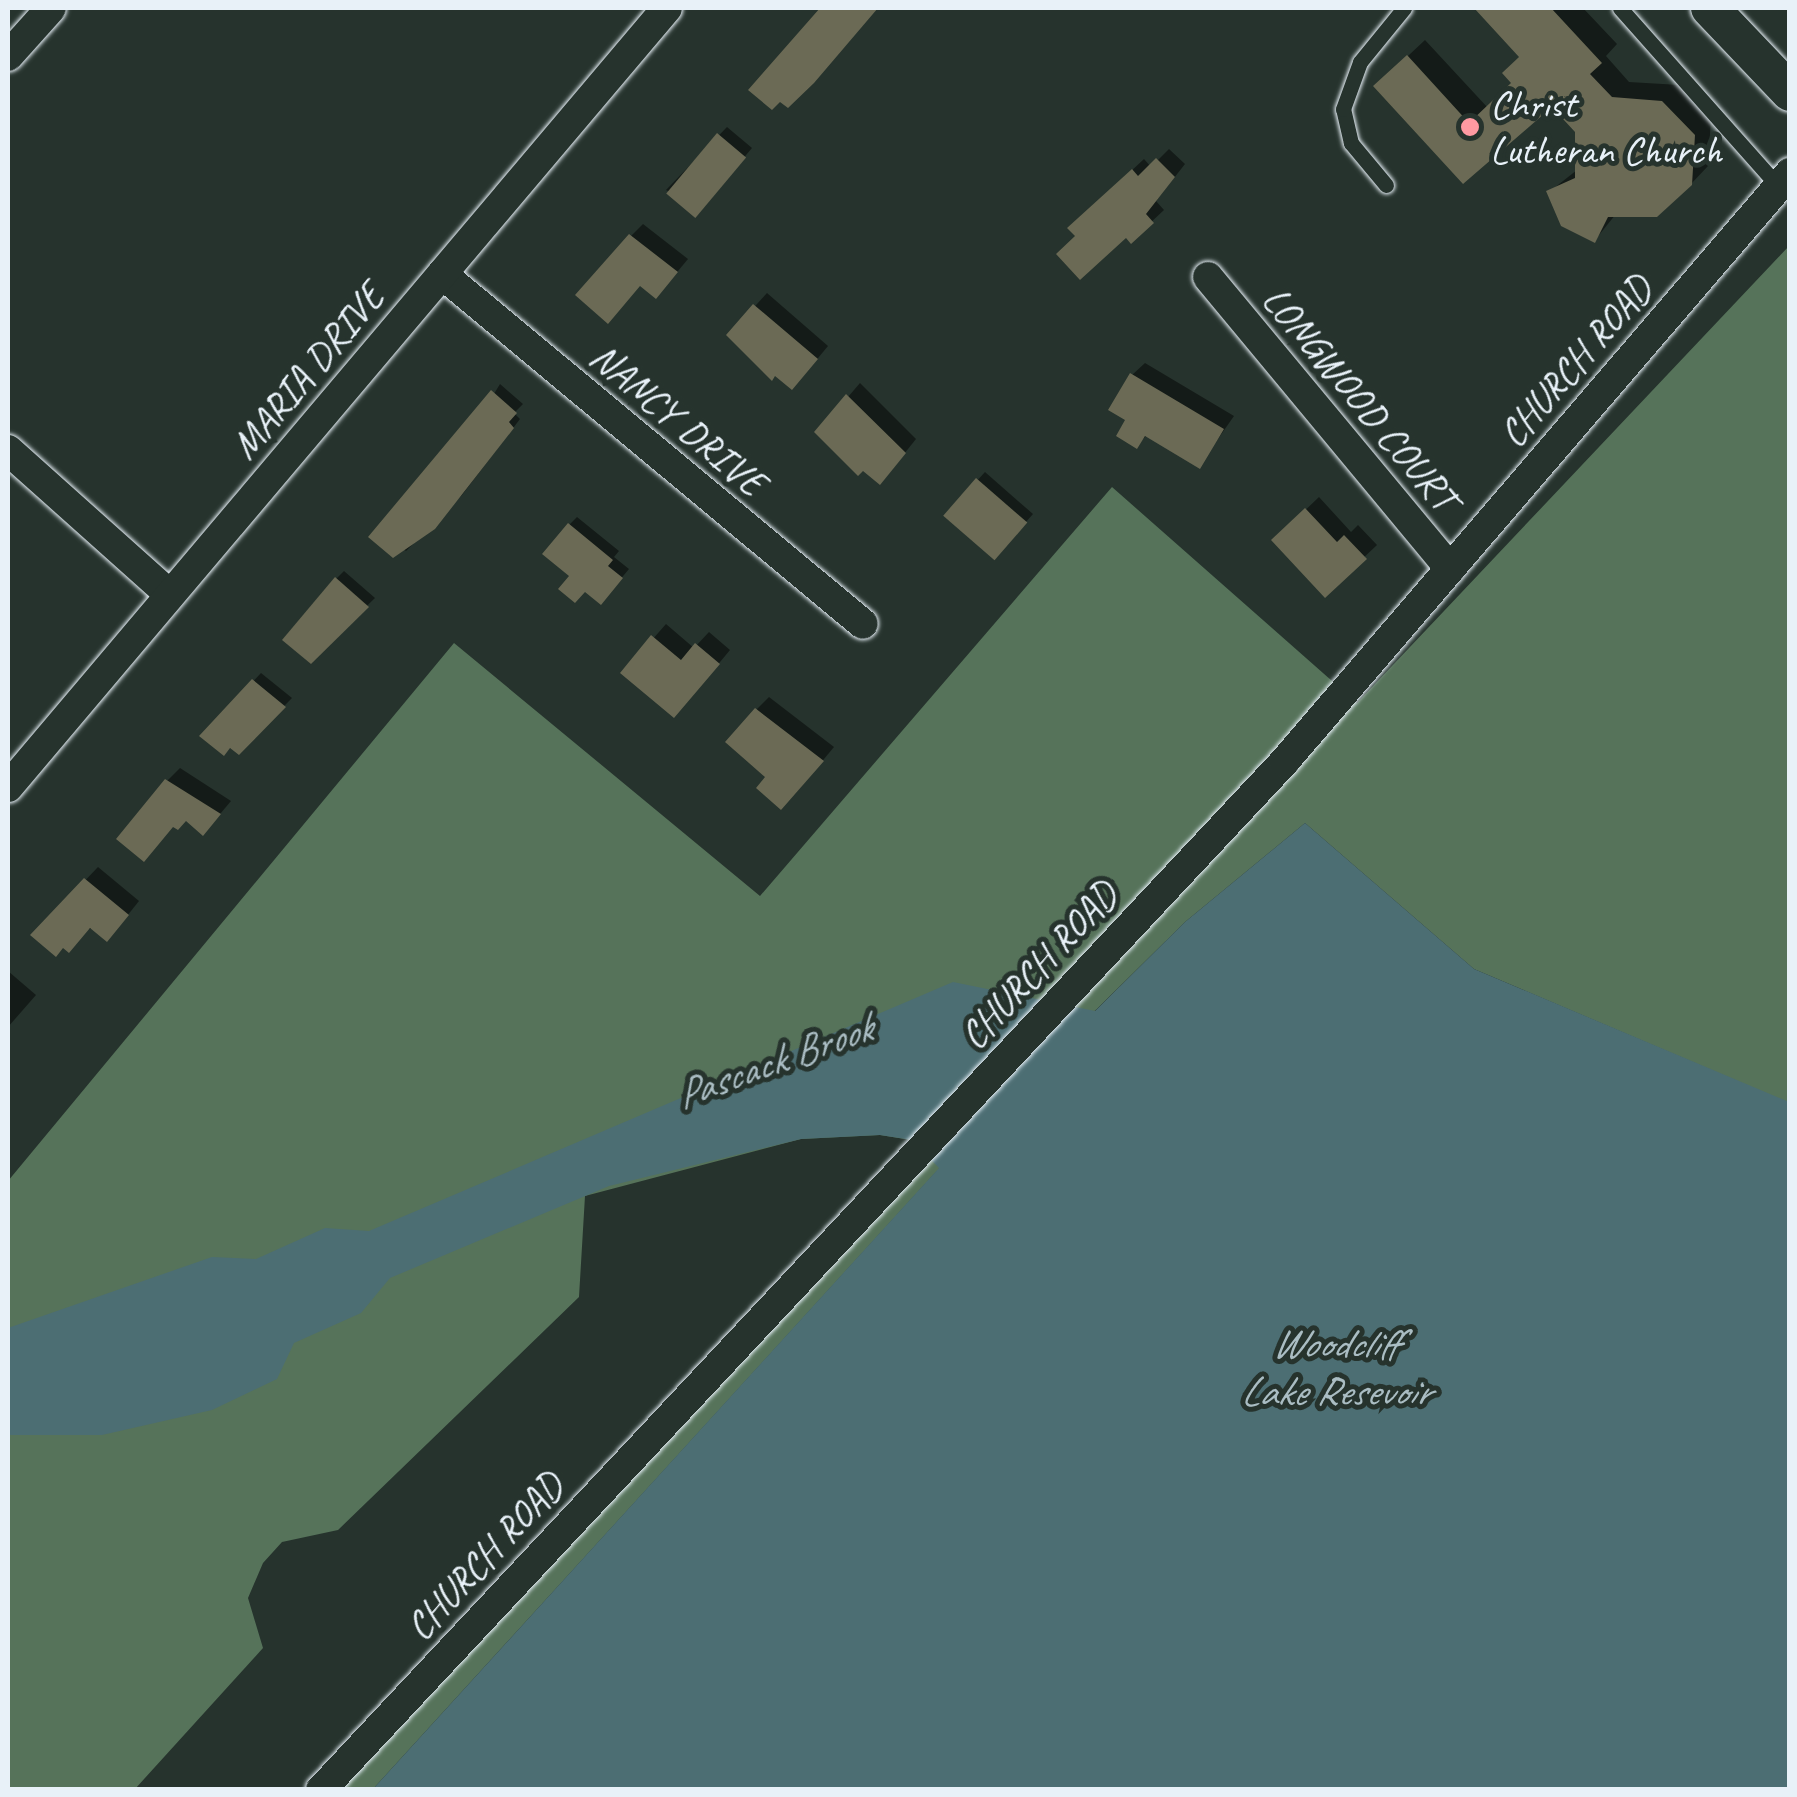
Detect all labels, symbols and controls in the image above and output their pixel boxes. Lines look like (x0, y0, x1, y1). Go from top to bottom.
place label: Christ Lutheran Church (1490, 80, 1723, 174)
marker: Christ Lutheran Church (1459, 116, 1481, 138)
street label: CHURCH ROAD (1486, 264, 1664, 458)
street label: MARIA DRIVE (220, 274, 394, 468)
street label: LONGWOOD COURT (1253, 277, 1467, 519)
street label: NANCY DRIVE (580, 332, 776, 506)
street label: CHURCH ROAD (947, 870, 1129, 1060)
water label: Pascack Brook (669, 1003, 879, 1121)
water label: Woodcliff Lake Resevoir (1240, 1319, 1430, 1418)
street label: CHURCH ROAD (393, 1461, 575, 1651)

